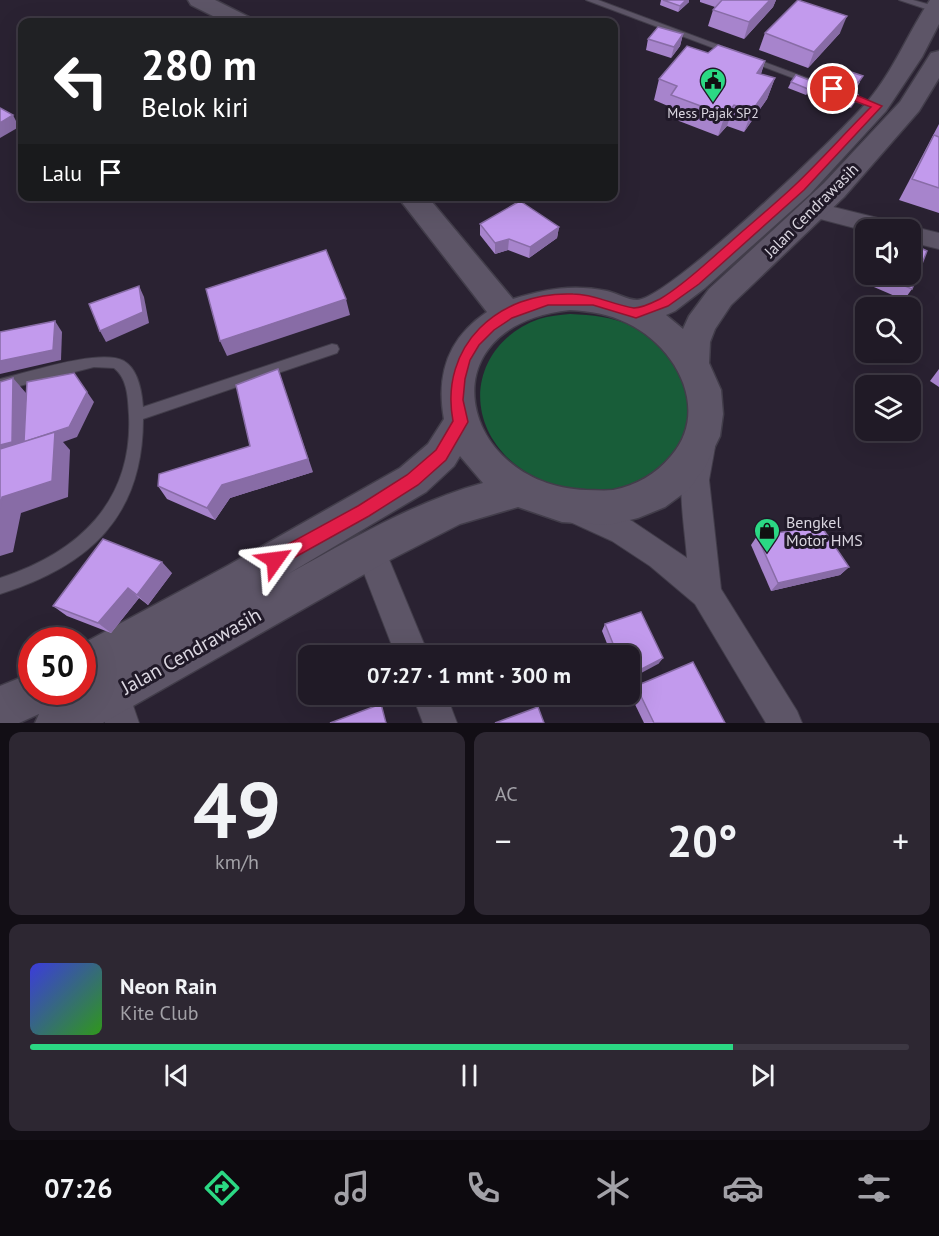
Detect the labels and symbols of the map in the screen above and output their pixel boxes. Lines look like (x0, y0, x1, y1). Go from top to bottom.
pin (807, 63, 858, 114)
public building icon: Mess Pajak SP2 (698, 66, 728, 104)
place label: Mess Pajak SP2 (667, 104, 759, 122)
street label: Jalan Cendrawasih (759, 159, 862, 262)
place label: Bengkel Motor HMS (786, 512, 863, 550)
shop icon: Bengkel Motor HMS (752, 516, 782, 554)
position arrow (243, 528, 307, 592)
street label: Jalan Cendrawasih (115, 602, 266, 701)
speed limit sign: 50 (18, 627, 96, 705)

